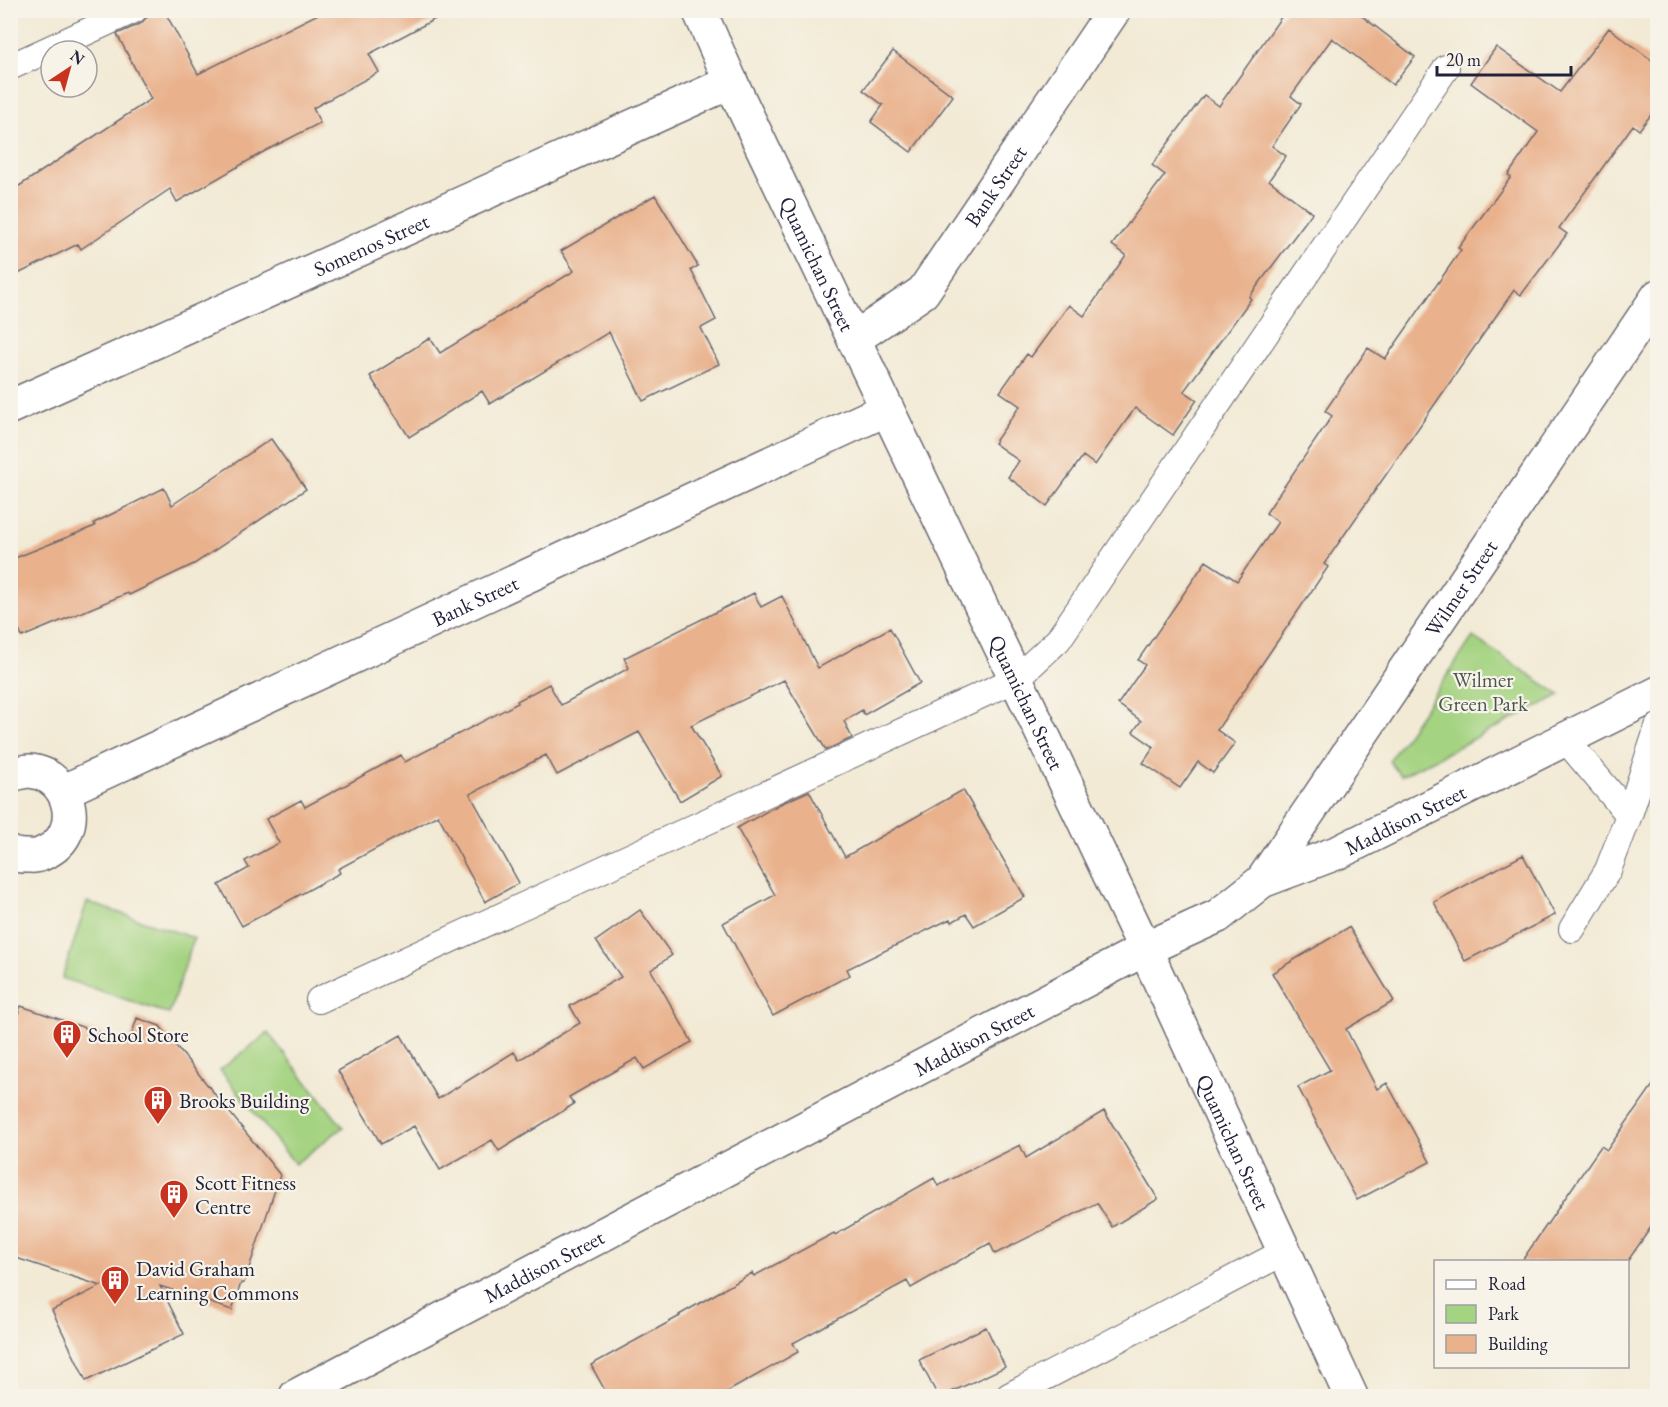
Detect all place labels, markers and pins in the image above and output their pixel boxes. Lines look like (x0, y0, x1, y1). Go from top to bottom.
building icon: School Store (51, 1018, 83, 1060)
place label: School Store (88, 1021, 189, 1048)
building icon: Brooks Building (142, 1084, 174, 1126)
place label: Brooks Building (179, 1087, 310, 1114)
place label: Scott Fitness Centre (195, 1169, 296, 1220)
building icon: Scott Fitness Centre (158, 1178, 190, 1220)
place label: David Graham Learning Commons (136, 1255, 299, 1306)
building icon: David Graham Learning Commons (99, 1264, 131, 1306)

